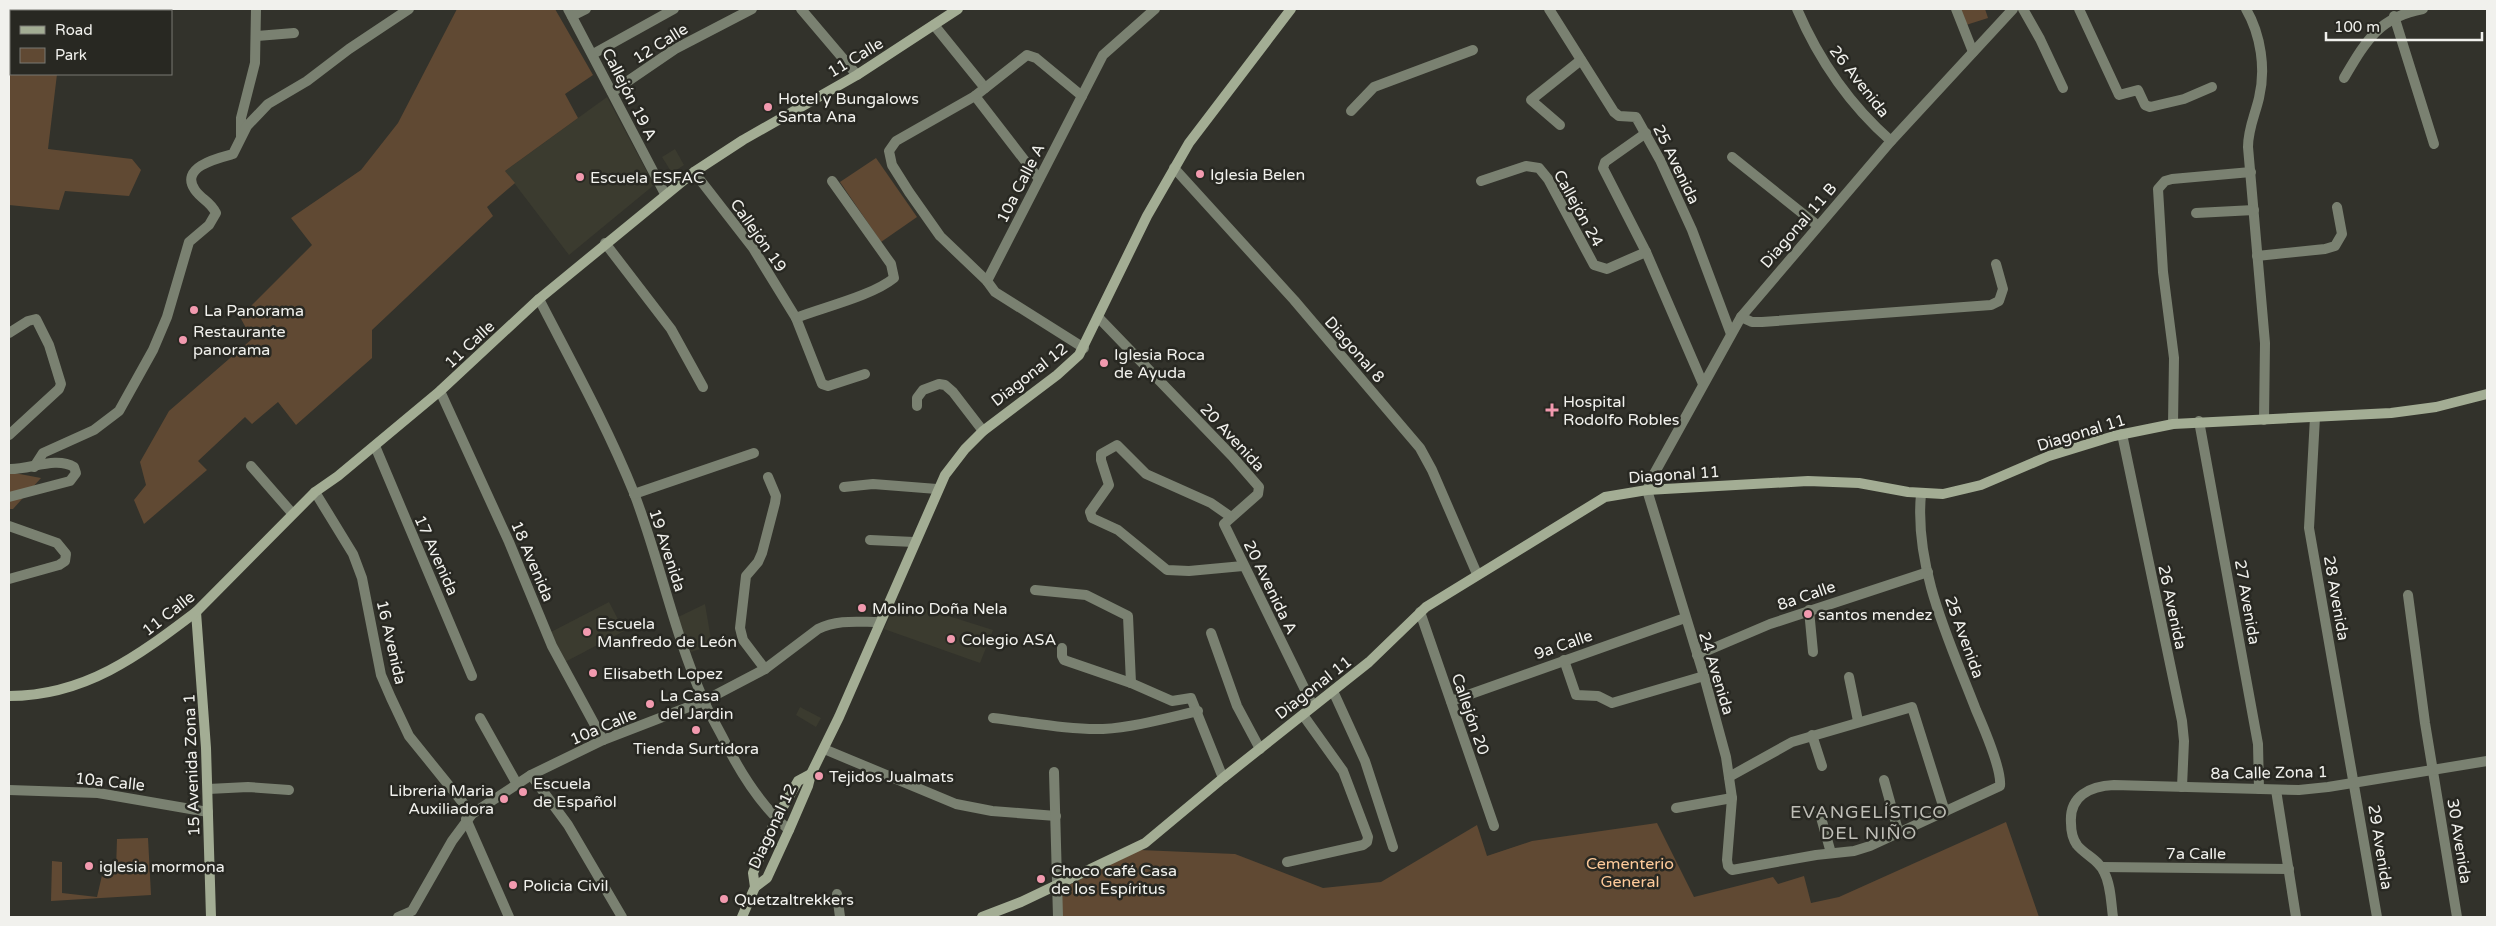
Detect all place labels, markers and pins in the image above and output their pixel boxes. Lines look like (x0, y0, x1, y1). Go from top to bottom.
place label: Hotel y Bungalows Santa Ana (778, 89, 919, 127)
marker: Hotel y Bungalows Santa Ana (762, 101, 774, 113)
place label: Iglesia Belen (1210, 165, 1305, 185)
place label: Escuela ESFAC (590, 168, 704, 188)
marker: Iglesia Belen (1194, 168, 1206, 180)
marker: Escuela ESFAC (574, 171, 586, 183)
place label: La Panorama (204, 301, 304, 321)
marker: La Panorama (188, 304, 200, 316)
place label: Restaurante panorama (193, 322, 286, 360)
marker: Restaurante panorama (177, 334, 189, 346)
place label: Iglesia Roca de Ayuda (1114, 345, 1205, 383)
marker: Iglesia Roca de Ayuda (1098, 357, 1110, 369)
place label: Hospital Rodolfo Robles (1563, 392, 1679, 430)
marker: Hospital Rodolfo Robles (1545, 403, 1559, 417)
place label: Molino Doña Nela (872, 599, 1008, 619)
marker: Molino Doña Nela (856, 602, 868, 614)
place label: santos mendez (1818, 605, 1932, 625)
marker: santos mendez (1802, 608, 1814, 620)
place label: Escuela Manfredo de León (597, 614, 737, 652)
marker: Escuela Manfredo de León (581, 626, 593, 638)
place label: Colegio ASA (961, 630, 1056, 650)
marker: Colegio ASA (945, 633, 957, 645)
place label: Elisabeth Lopez (603, 664, 723, 684)
marker: Elisabeth Lopez (587, 667, 599, 679)
place label: La Casa del Jardin (660, 686, 733, 724)
marker: La Casa del Jardin (644, 698, 656, 710)
marker: Tienda Surtidora (690, 724, 702, 736)
place label: Tienda Surtidora (633, 739, 759, 759)
place label: Tejidos Jualmats (829, 767, 954, 787)
marker: Tejidos Jualmats (813, 770, 825, 782)
place label: Escuela de Español (533, 774, 617, 812)
place label: Libreria Maria Auxiliadora (389, 781, 494, 819)
marker: Escuela de Español (517, 786, 529, 798)
marker: Libreria Maria Auxiliadora (498, 793, 510, 805)
place label: iglesia mormona (99, 857, 225, 877)
marker: iglesia mormona (83, 860, 95, 872)
place label: Choco café Casa de los Espíritus (1051, 861, 1177, 899)
marker: Choco café Casa de los Espíritus (1035, 873, 1047, 885)
place label: Policia Civil (523, 876, 608, 896)
marker: Policia Civil (507, 879, 519, 891)
place label: Quetzaltrekkers (734, 890, 854, 910)
marker: Quetzaltrekkers (718, 893, 730, 905)

